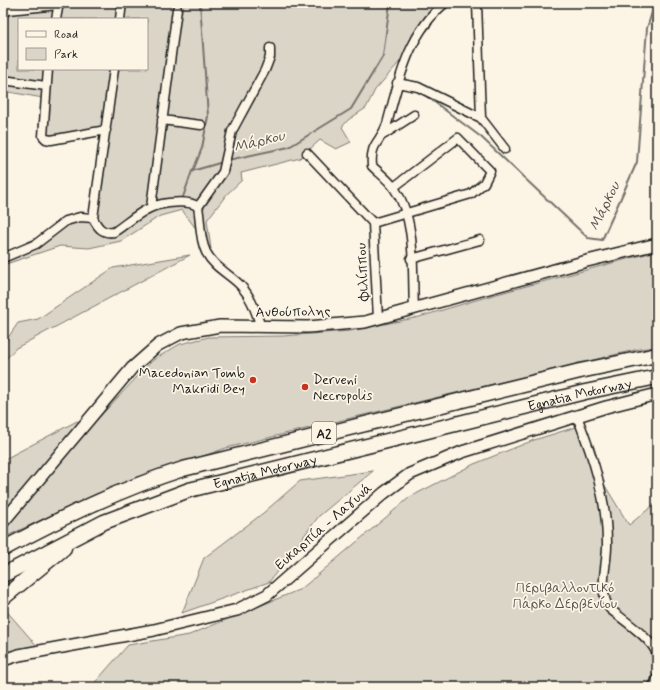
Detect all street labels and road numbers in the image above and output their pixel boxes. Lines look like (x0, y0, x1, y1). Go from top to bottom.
street label: Φιλίππου (352, 243, 374, 302)
street label: Ανθούπολης (255, 302, 331, 322)
street label: Egnatia Motorway (526, 375, 633, 416)
road number: Α2 (312, 422, 336, 444)
street label: Egnatia Motorway (211, 451, 319, 494)
street label: Ευκαρπία - Λαγυνά (271, 479, 376, 574)

